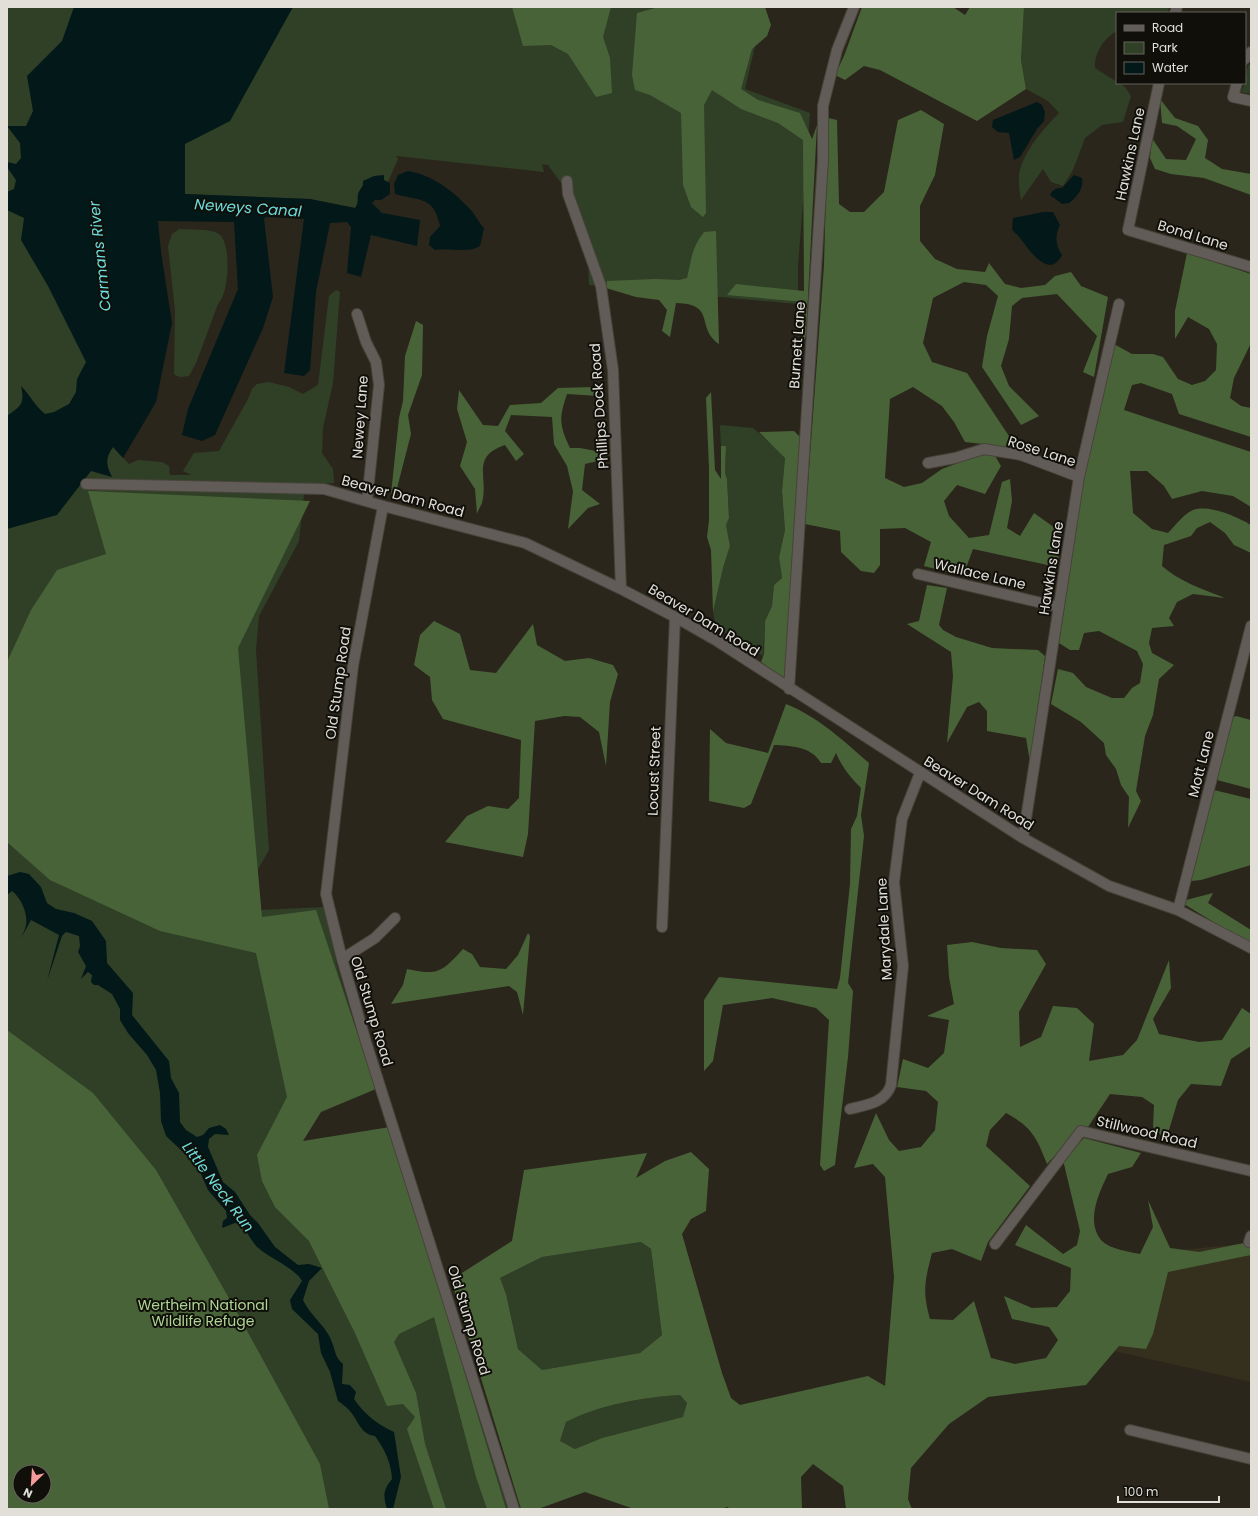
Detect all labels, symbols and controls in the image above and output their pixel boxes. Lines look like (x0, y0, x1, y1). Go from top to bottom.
legend (1116, 12, 1246, 84)
text: Road (1152, 19, 1183, 36)
text: Park (1152, 39, 1179, 56)
text: Water (1152, 59, 1189, 76)
street label: Hawkins Lane (1110, 105, 1150, 202)
water label: Neweys Canal (194, 193, 303, 222)
water label: Carmans River (83, 199, 116, 312)
street label: Bond Lane (1155, 215, 1231, 255)
street label: Burnett Lane (784, 300, 810, 389)
street label: Phillips Dock Road (585, 342, 613, 470)
street label: Newey Lane (347, 374, 373, 459)
street label: Rose Lane (1005, 431, 1079, 471)
street label: Beaver Dam Road (339, 470, 467, 522)
street label: Hawkins Lane (1034, 519, 1068, 616)
street label: Wallace Lane (932, 554, 1028, 594)
street label: Beaver Dam Road (645, 579, 763, 661)
street label: Old Stump Road (320, 625, 356, 741)
street label: Locust Street (642, 726, 666, 816)
street label: Mott Lane (1183, 728, 1219, 799)
street label: Beaver Dam Road (920, 751, 1038, 835)
street label: Marydale Lane (871, 877, 897, 981)
street label: Old Stump Road (346, 954, 398, 1068)
street label: Stillwood Road (1095, 1111, 1199, 1153)
water label: Little Neck Run (178, 1137, 259, 1236)
street label: Old Stump Road (443, 1263, 495, 1377)
park label: Wertheim National Wildlife Refuge (138, 1295, 268, 1331)
north arrow (12, 1464, 52, 1504)
scale bar (1118, 1478, 1219, 1504)
text: 100 m (1124, 1483, 1158, 1500)
text: N (21, 1484, 35, 1502)

